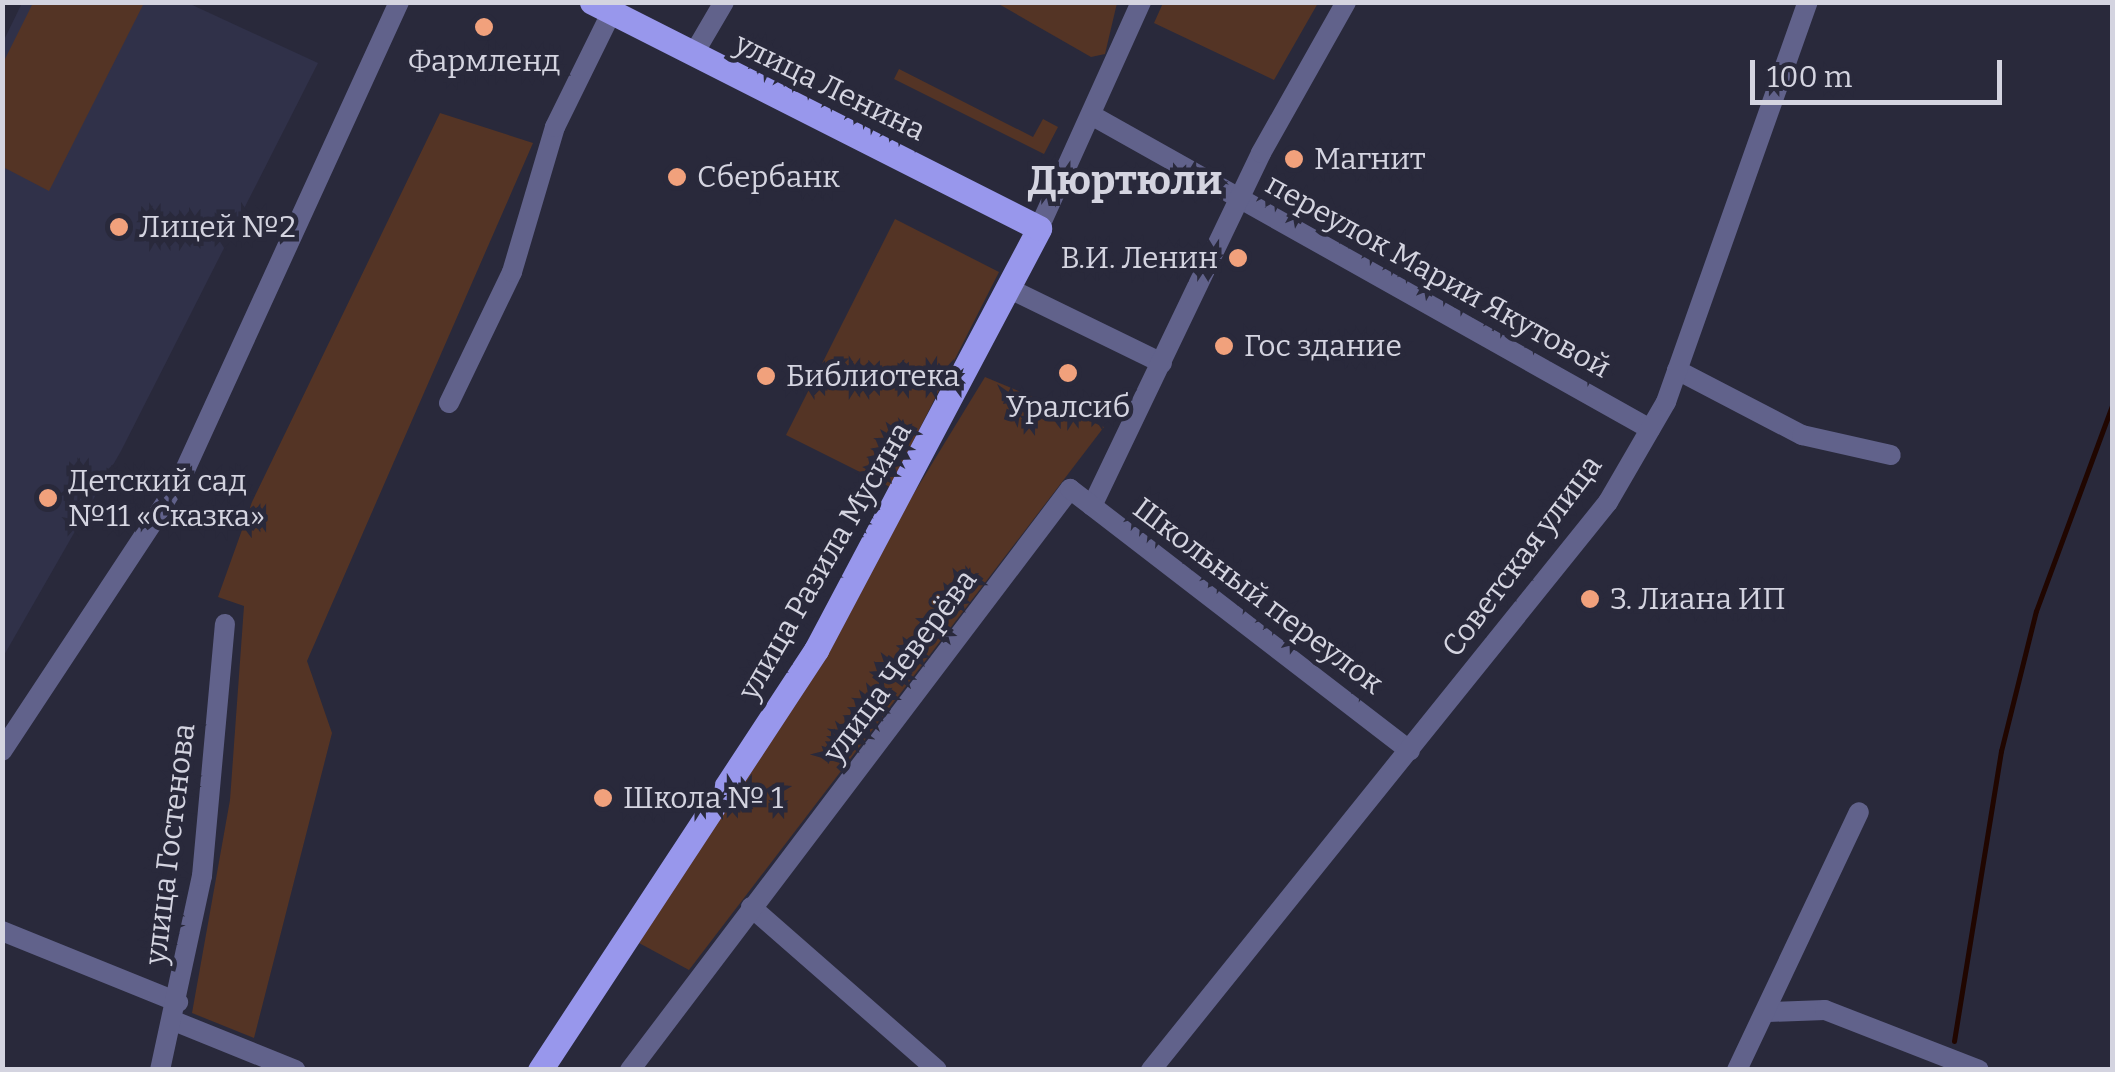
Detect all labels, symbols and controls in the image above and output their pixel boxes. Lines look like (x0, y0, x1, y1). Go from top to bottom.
marker: Фармленд (473, 16, 495, 38)
street label: улица Ленина (729, 25, 931, 149)
scale bar (1755, 40, 2008, 102)
place label: Фармленд (408, 43, 560, 79)
text: 100 m (1767, 59, 1852, 95)
place label: Магнит (1314, 141, 1425, 177)
marker: Магнит (1283, 148, 1305, 170)
district label: Дюртюли (1028, 157, 1222, 205)
place label: Сбербанк (697, 159, 840, 195)
marker: Сбербанк (666, 166, 688, 188)
street label: переулок Марии Якутовой (1259, 166, 1617, 386)
place label: Лицей №2 (139, 209, 296, 245)
marker: Лицей №2 (108, 216, 130, 238)
place label: В.И. Ленин (1060, 240, 1218, 276)
marker: В.И. Ленин (1227, 247, 1249, 269)
place label: Гос здание (1244, 328, 1402, 364)
marker: Гос здание (1213, 335, 1235, 357)
place label: Библиотека (786, 358, 960, 394)
marker: Уралсиб (1057, 362, 1079, 384)
marker: Библиотека (755, 365, 777, 387)
place label: Уралсиб (1006, 389, 1130, 425)
street label: улица Разила Мусина (731, 416, 919, 706)
street label: Советская улица (1435, 448, 1609, 664)
place label: Детский сад №11 «Сказка» (68, 463, 265, 534)
marker: Детский сад №11 «Сказка» (37, 487, 59, 509)
street label: Школьный переулок (1126, 490, 1390, 702)
street label: улица Чеверёва (816, 562, 984, 770)
place label: 3. Лиана ИП (1610, 581, 1786, 617)
marker: 3. Лиана ИП (1579, 588, 1601, 610)
street label: улица Гостенова (137, 721, 203, 967)
place label: Школа № 1 (623, 780, 783, 816)
marker: Школа № 1 (592, 787, 614, 809)

